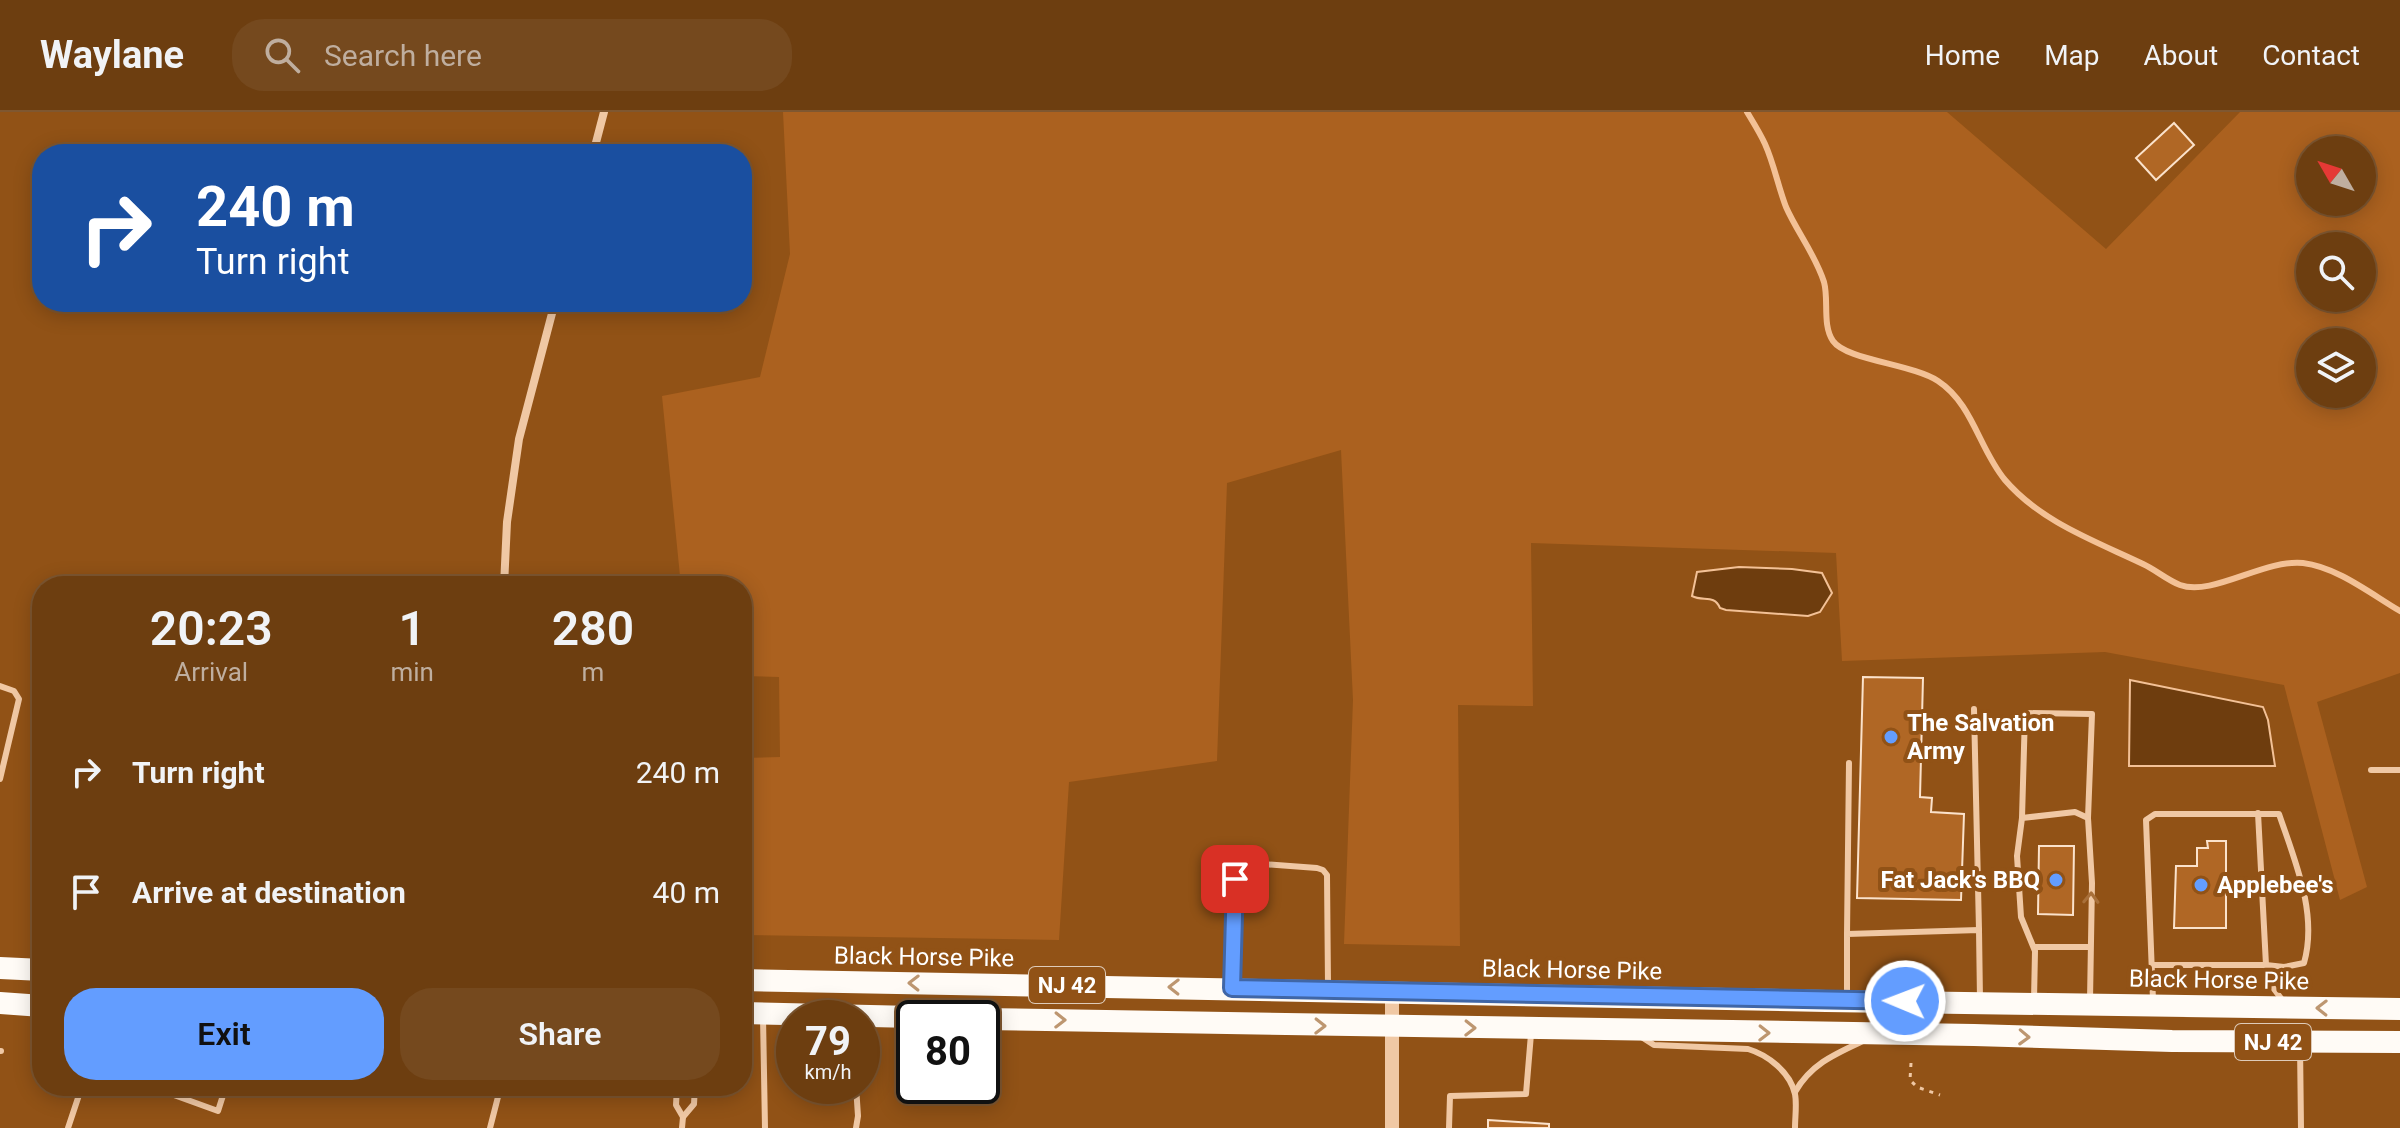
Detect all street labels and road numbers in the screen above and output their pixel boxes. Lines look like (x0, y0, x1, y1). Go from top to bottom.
street label: Black Horse Pike (834, 941, 1014, 973)
street label: Black Horse Pike (1482, 954, 1662, 986)
street label: Black Horse Pike (2129, 964, 2309, 996)
road number: NJ 42 (1029, 967, 1105, 1003)
road number: NJ 42 (2235, 1024, 2311, 1060)

